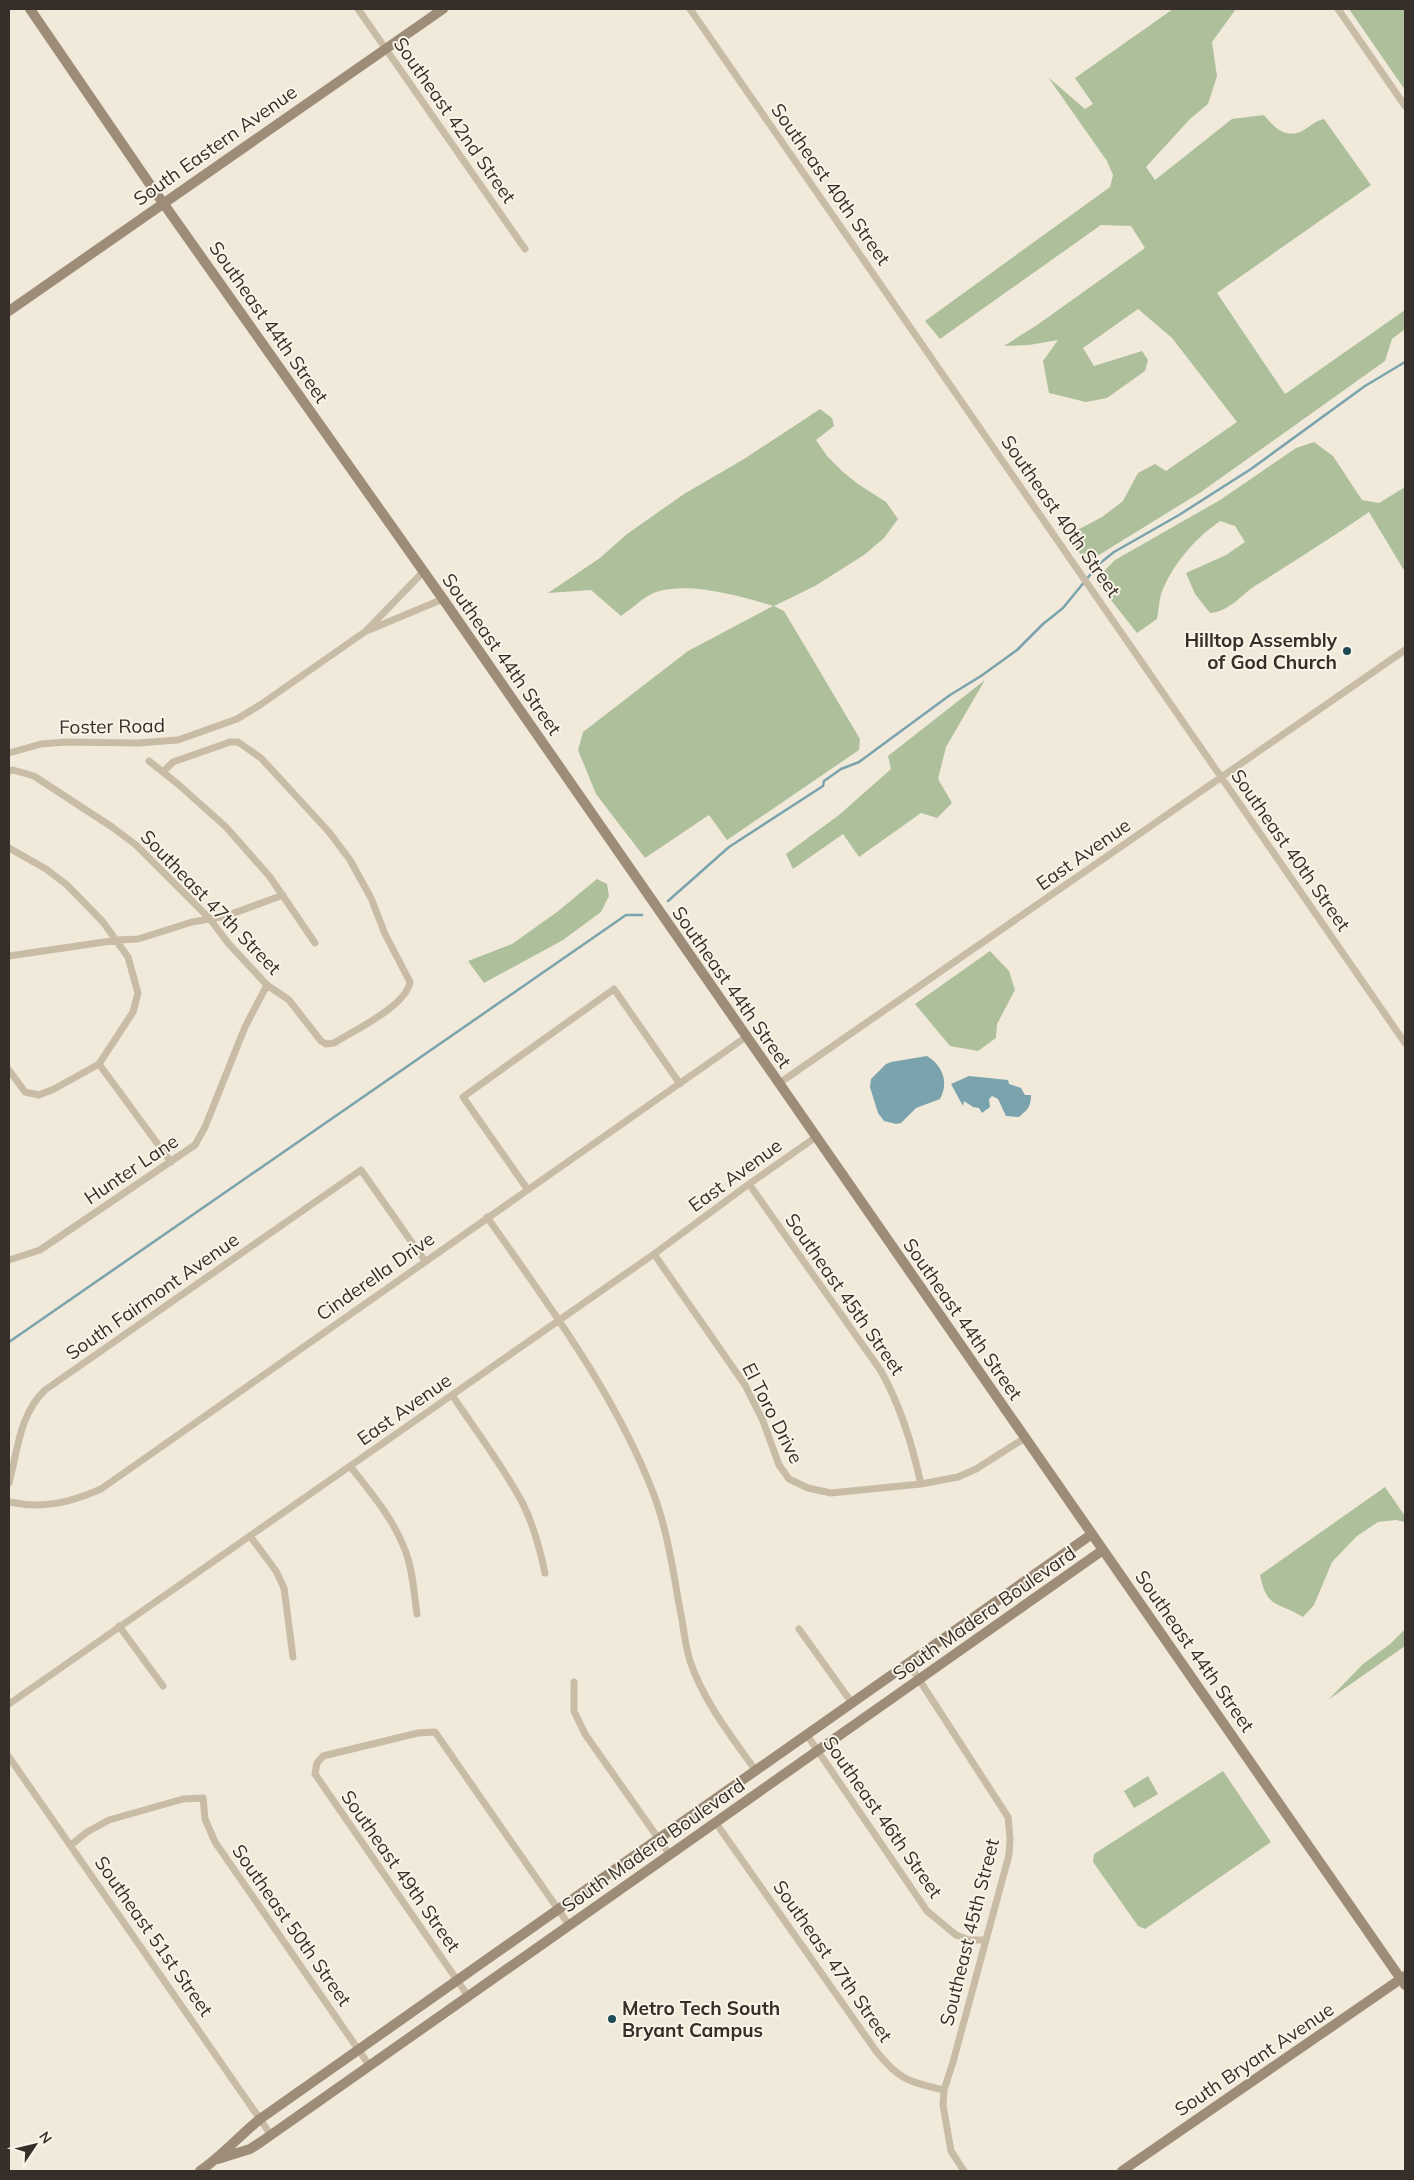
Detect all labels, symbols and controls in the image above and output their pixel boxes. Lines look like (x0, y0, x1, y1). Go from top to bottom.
street label: Southeast 42nd Street (389, 32, 522, 208)
street label: South Eastern Avenue (129, 79, 301, 211)
street label: Southeast 40th Street (766, 98, 896, 270)
street label: Southeast 44th Street (204, 236, 334, 408)
street label: Southeast 40th Street (996, 430, 1126, 602)
street label: Southeast 44th Street (437, 568, 567, 740)
place label: Hilltop Assembly of God Church (1184, 628, 1338, 674)
marker: Hilltop Assembly of God Church (1341, 645, 1353, 657)
street label: Foster Road (59, 713, 165, 739)
street label: Southeast 40th Street (1226, 764, 1356, 936)
street label: East Avenue (1031, 813, 1135, 895)
street label: Southeast 47th Street (136, 825, 287, 980)
street label: Southeast 44th Street (667, 901, 797, 1073)
street label: Hunter Lane (79, 1129, 183, 1209)
street label: East Avenue (684, 1133, 786, 1217)
street label: Southeast 45th Street (780, 1208, 910, 1380)
street label: Cinderella Drive (311, 1226, 439, 1326)
street label: South Fairmont Avenue (61, 1227, 243, 1365)
street label: Southeast 44th Street (898, 1233, 1028, 1405)
street label: El Toro Drive (737, 1359, 809, 1467)
street label: East Avenue (352, 1368, 456, 1450)
street label: South Madera Boulevard (888, 1541, 1080, 1685)
street label: Southeast 44th Street (1130, 1565, 1260, 1737)
street label: Southeast 46th Street (818, 1731, 948, 1903)
street label: South Madera Boulevard (557, 1773, 749, 1917)
street label: Southeast 49th Street (336, 1785, 466, 1957)
street label: Southeast 45th Street (934, 1836, 1004, 2028)
street label: Southeast 50th Street (227, 1839, 357, 2011)
street label: Southeast 51st Street (90, 1851, 219, 2021)
street label: Southeast 47th Street (768, 1875, 898, 2047)
place label: Metro Tech South Bryant Campus (622, 1996, 780, 2042)
street label: South Bryant Avenue (1170, 1997, 1338, 2121)
marker: Metro Tech South Bryant Campus (606, 2013, 618, 2025)
north arrow (10, 2120, 60, 2170)
text: N (35, 2128, 56, 2147)

